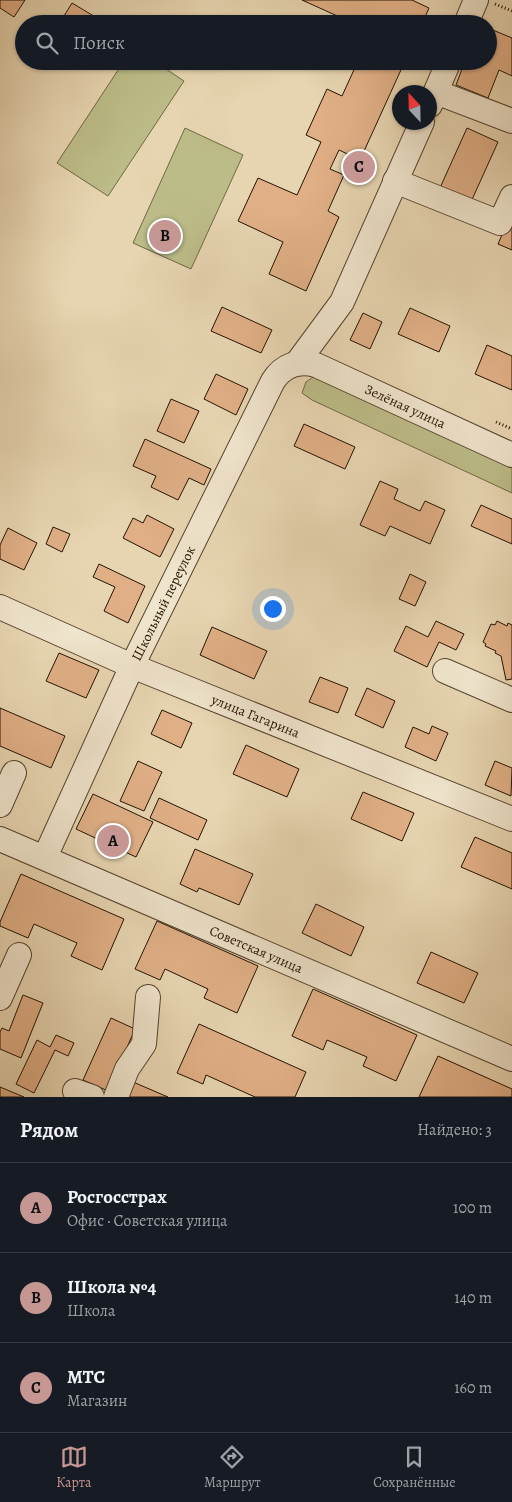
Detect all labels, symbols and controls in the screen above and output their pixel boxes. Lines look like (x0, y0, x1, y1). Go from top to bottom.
search box (15, 15, 497, 70)
icon: search (33, 29, 61, 57)
text: Поиск (73, 30, 125, 56)
north arrow (392, 85, 437, 130)
pin: C (343, 148, 375, 186)
pin: B (149, 217, 181, 255)
street label: Зелёная улица (362, 379, 449, 433)
street label: Школьный переулок (127, 542, 200, 664)
your location (260, 596, 286, 622)
street label: улица Гагарина (208, 689, 303, 742)
pin: A (97, 822, 129, 860)
street label: Советская улица (207, 921, 306, 978)
text: Рядом (20, 1116, 78, 1144)
text: Найдено: 3 (417, 1119, 492, 1141)
text: Росгосстрах (67, 1184, 167, 1210)
text: A (31, 1197, 41, 1219)
text: 100 m (453, 1197, 492, 1219)
text: Офис · Советская улица (67, 1210, 227, 1232)
text: Школа №4 (67, 1274, 156, 1300)
text: B (31, 1287, 41, 1309)
text: 140 m (454, 1287, 492, 1309)
text: Школа (67, 1300, 115, 1322)
text: МТС (67, 1364, 105, 1390)
text: C (31, 1377, 41, 1399)
text: 160 m (454, 1377, 492, 1399)
text: Магазин (67, 1390, 127, 1412)
tab: Карта (56, 1443, 92, 1492)
tab: Маршрут (204, 1443, 261, 1492)
tab: Сохранённые (373, 1443, 456, 1492)

